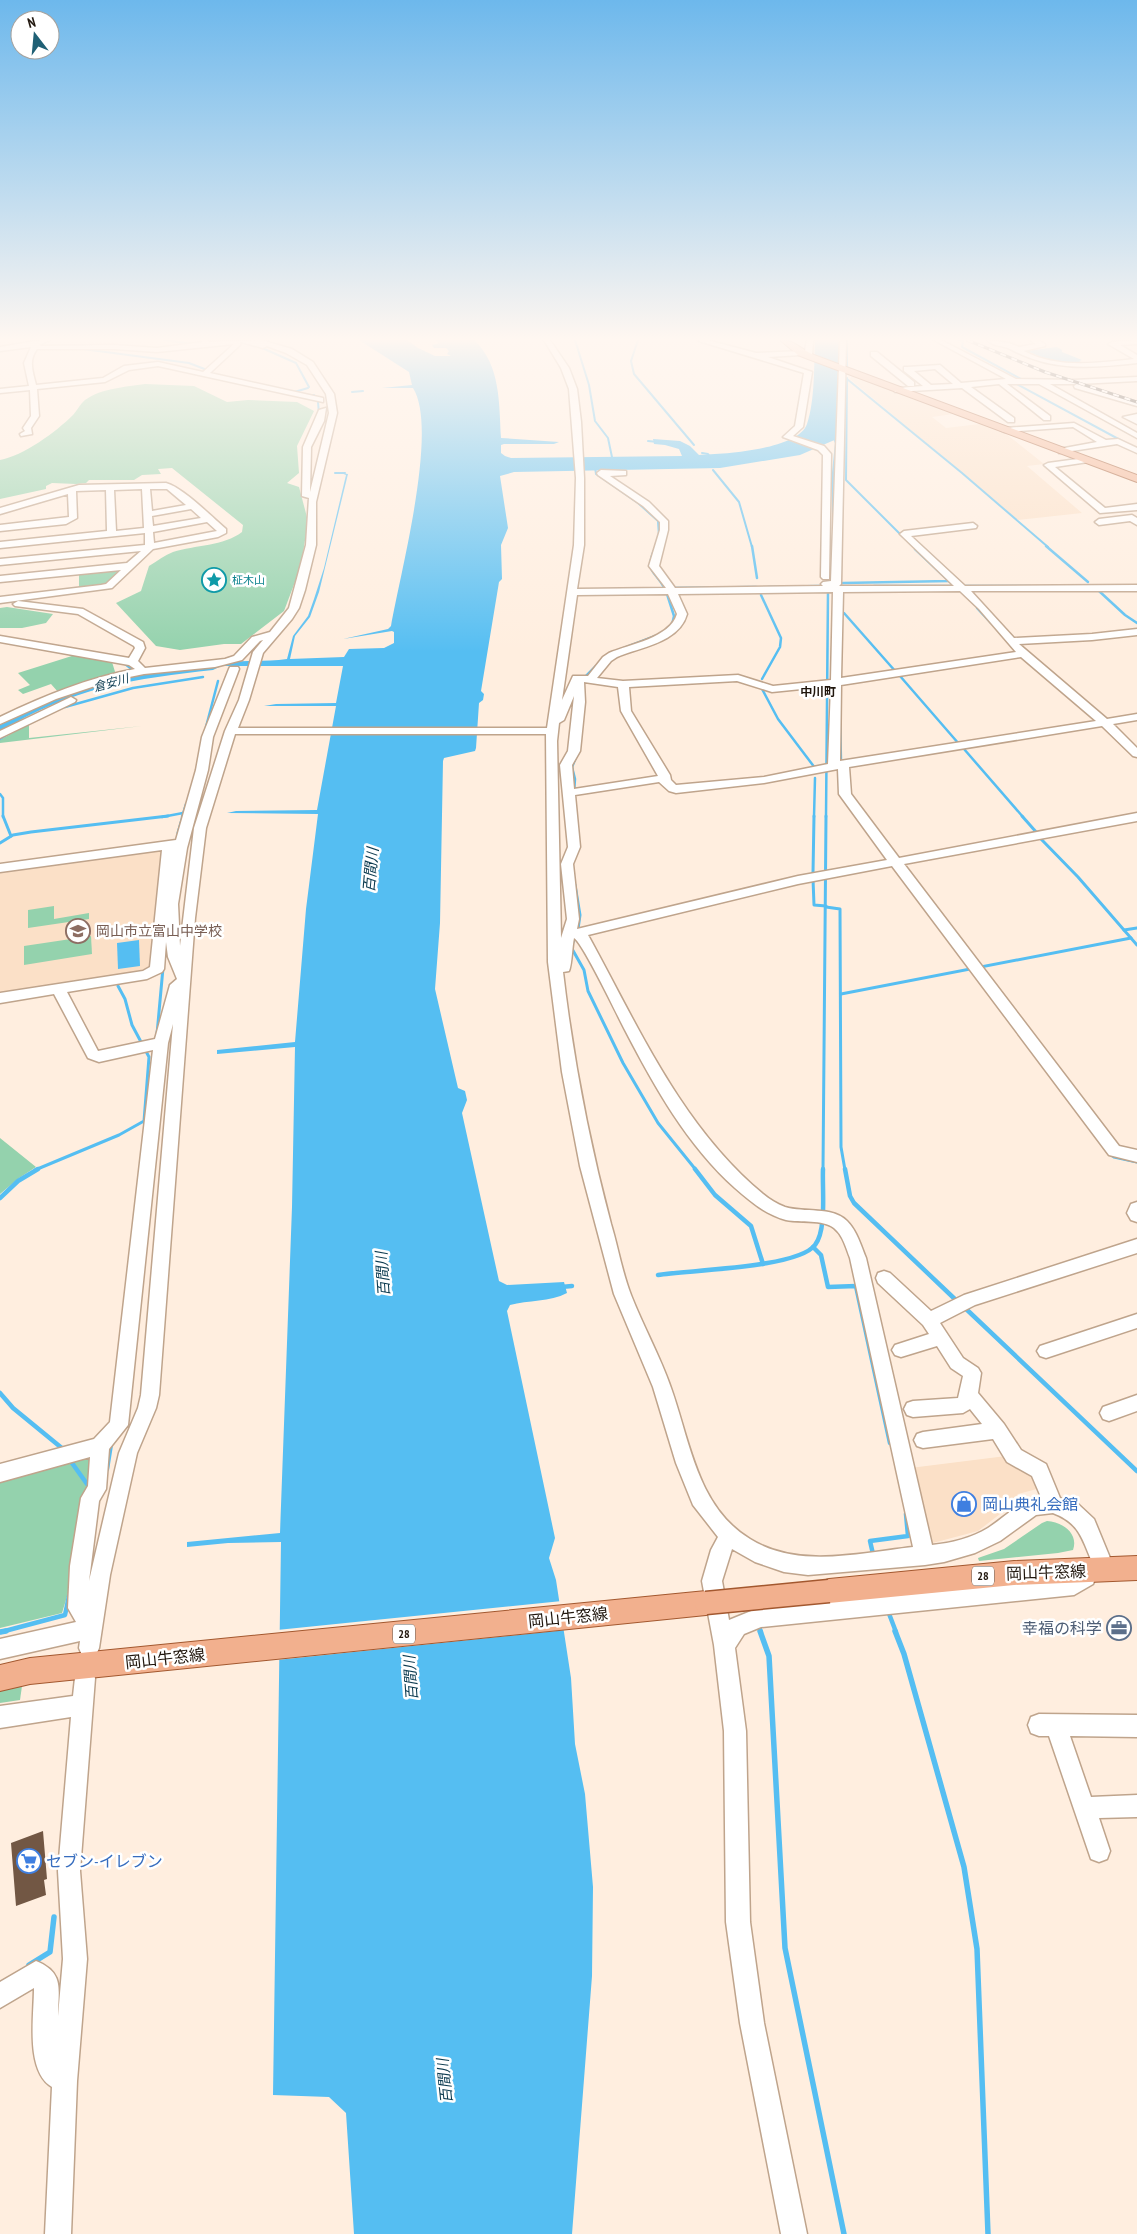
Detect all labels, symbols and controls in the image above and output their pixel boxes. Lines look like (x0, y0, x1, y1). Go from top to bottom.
north arrow (10, 10, 60, 60)
text: N (25, 13, 38, 32)
place icon: 柾木山 (201, 567, 227, 593)
place label: 柾木山 (232, 573, 265, 587)
water label: 倉安川 (91, 670, 132, 695)
district label: 中川町 (800, 684, 836, 699)
water label: 百間川 (359, 845, 382, 893)
school or university icon: 岡山市立富山中学校 (65, 918, 91, 944)
place label: 岡山市立富山中学校 (96, 922, 222, 940)
water label: 百間川 (371, 1249, 394, 1297)
shop icon: 岡山典礼会館 (951, 1491, 977, 1517)
place label: 岡山典礼会館 (982, 1494, 1078, 1514)
street label: 岡山牛窓線 (1006, 1561, 1086, 1583)
road number: 28 (972, 1566, 994, 1585)
street label: 岡山牛窓線 (527, 1603, 609, 1631)
office icon: 幸福の科学 (1106, 1615, 1132, 1641)
place label: 幸福の科学 (1022, 1618, 1102, 1638)
road number: 28 (393, 1625, 415, 1644)
street label: 岡山牛窓線 (124, 1644, 206, 1672)
water label: 百間川 (399, 1653, 422, 1701)
supermarket icon: セブン-イレブン (16, 1848, 42, 1874)
place label: セブン-イレブン (46, 1851, 163, 1871)
water label: 百間川 (432, 2056, 456, 2104)

